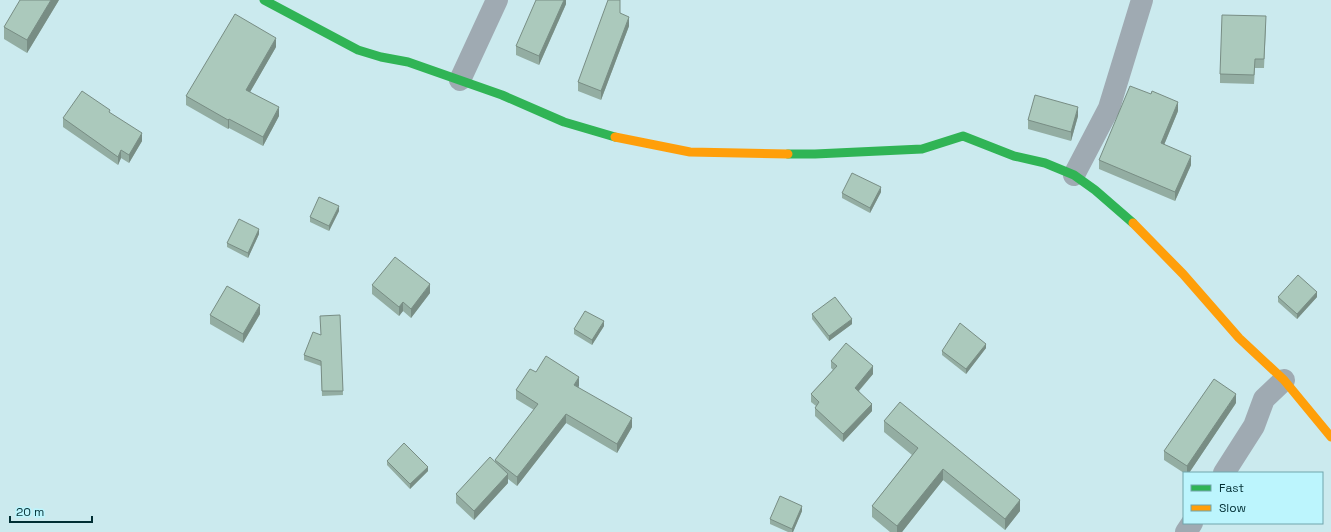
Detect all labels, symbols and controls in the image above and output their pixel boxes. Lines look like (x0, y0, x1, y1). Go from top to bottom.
legend (1183, 472, 1323, 524)
text: Fast (1219, 480, 1244, 496)
scale bar (10, 498, 92, 524)
text: Slow (1219, 500, 1246, 516)
text: 20 m (16, 504, 44, 520)

